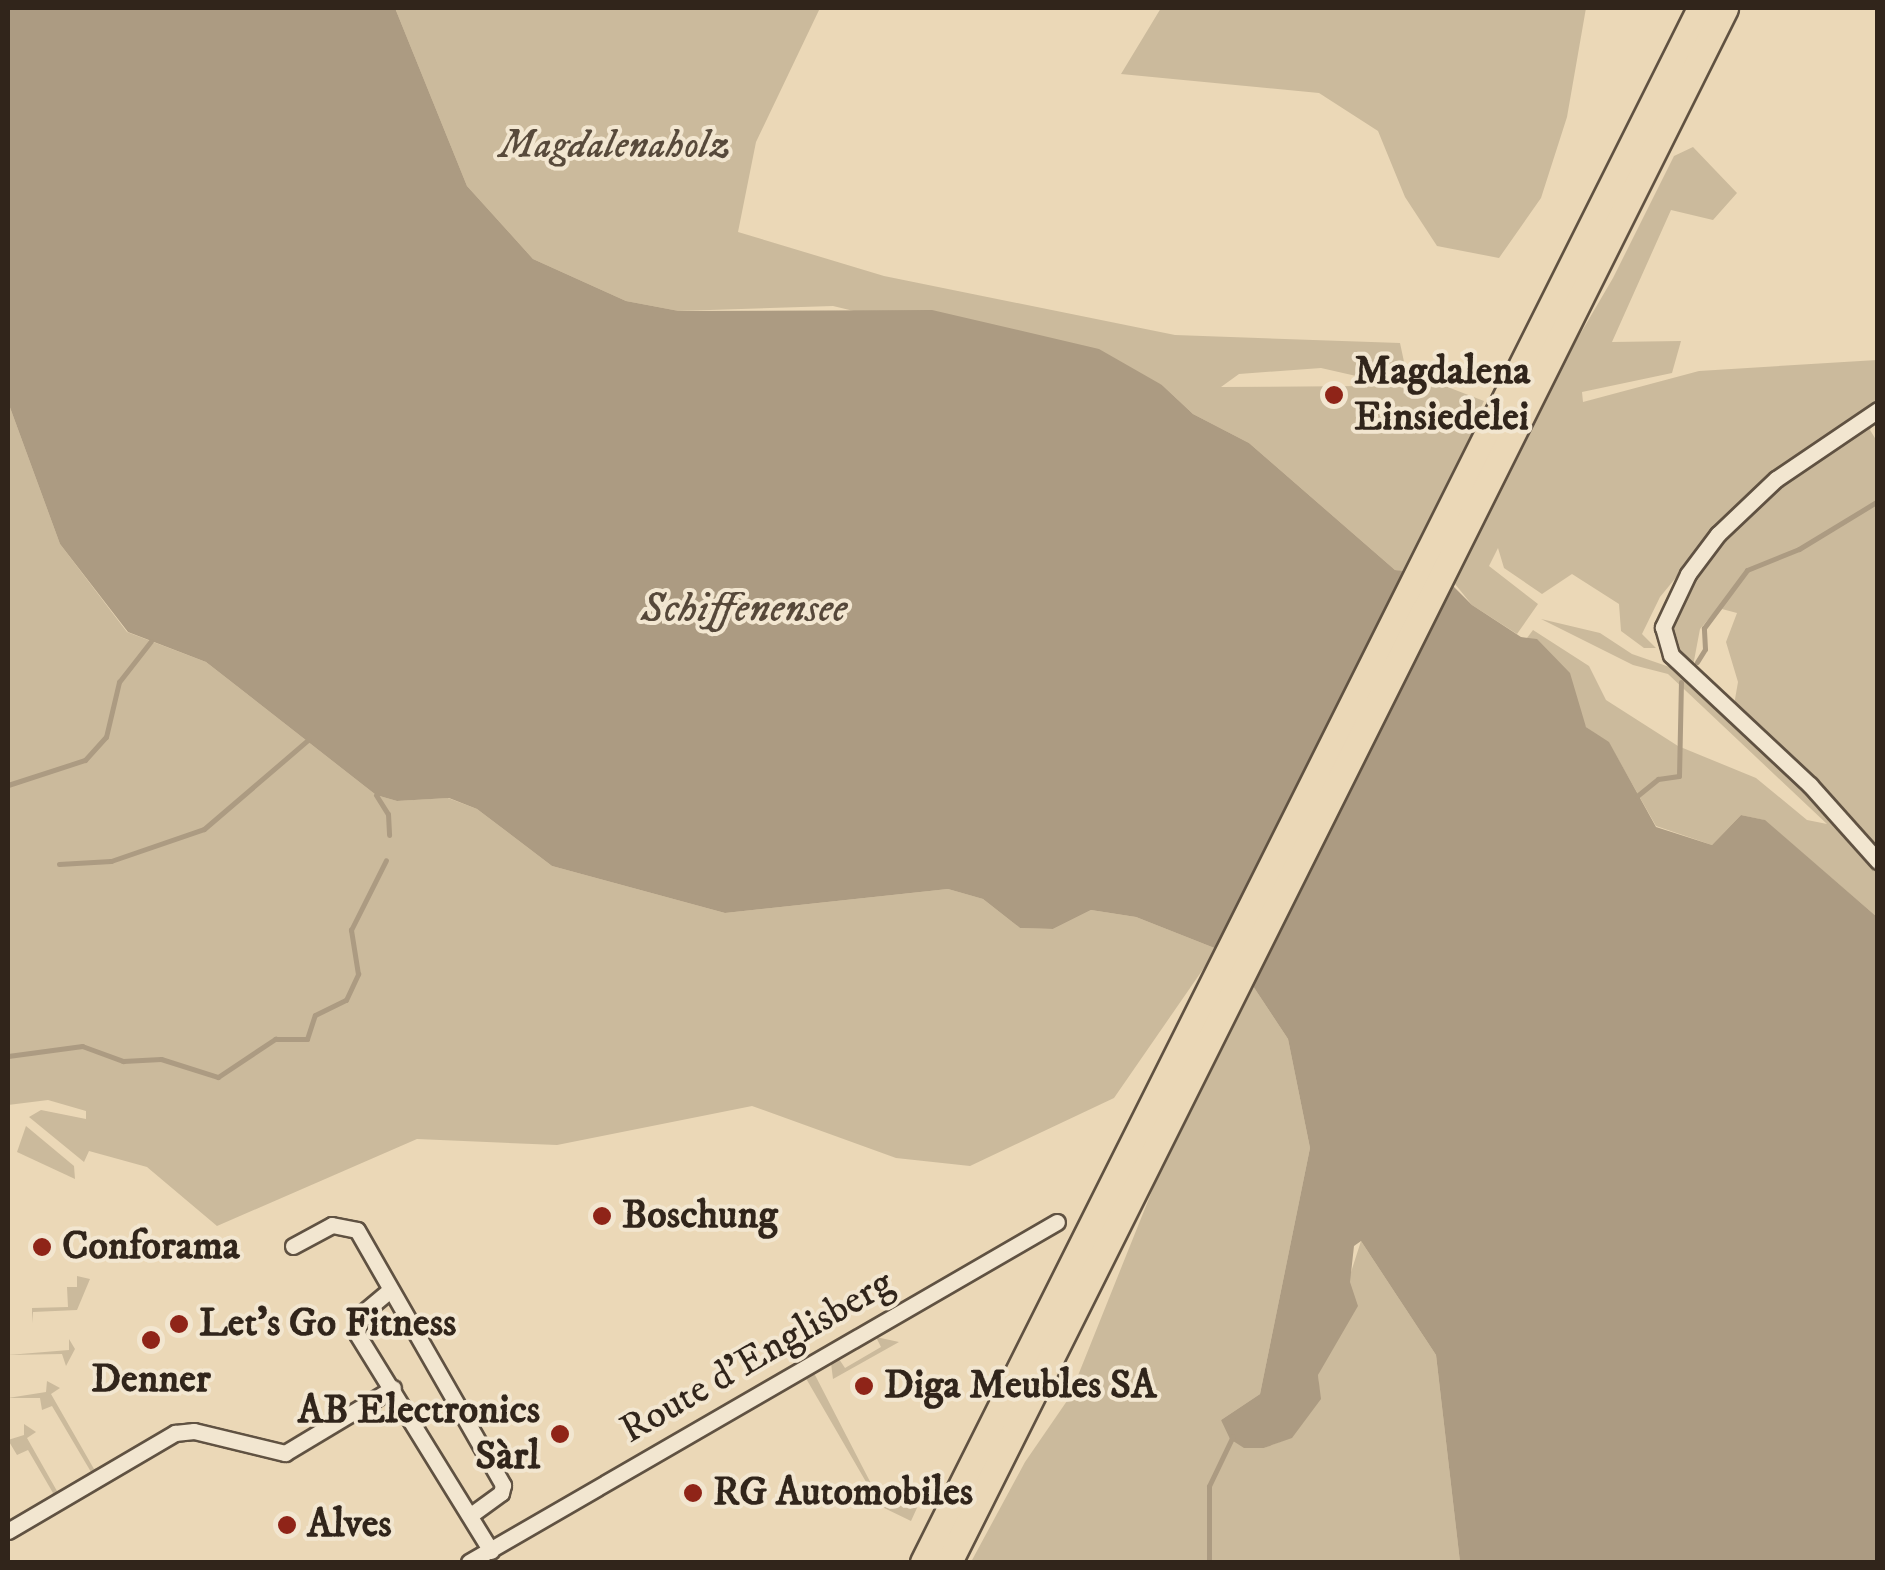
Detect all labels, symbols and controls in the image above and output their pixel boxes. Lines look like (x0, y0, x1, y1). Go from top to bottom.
park label: Magdalenaholz (499, 122, 731, 170)
place label: Magdalena Einsiedelei (1354, 348, 1530, 442)
marker: Magdalena Einsiedelei (1323, 384, 1345, 406)
water label: Schiffenensee (641, 584, 847, 634)
place label: Boschung (622, 1192, 778, 1240)
marker: Boschung (591, 1205, 613, 1227)
place label: Conforama (62, 1223, 240, 1271)
marker: Conforama (31, 1236, 53, 1258)
street label: Route d'Englisberg (612, 1259, 902, 1455)
place label: Let's Go Fitness (199, 1300, 456, 1348)
marker: Let's Go Fitness (168, 1313, 190, 1335)
marker: Denner (140, 1329, 162, 1351)
place label: Denner (91, 1356, 211, 1404)
place label: Diga Meubles SA (884, 1362, 1156, 1410)
marker: Diga Meubles SA (853, 1375, 875, 1397)
place label: AB Electronics Sàrl (298, 1387, 540, 1481)
marker: AB Electronics Sàrl (549, 1423, 571, 1445)
place label: RG Automobiles (713, 1469, 973, 1517)
marker: RG Automobiles (682, 1482, 704, 1504)
place label: Alves (307, 1501, 392, 1549)
marker: Alves (276, 1514, 298, 1536)

